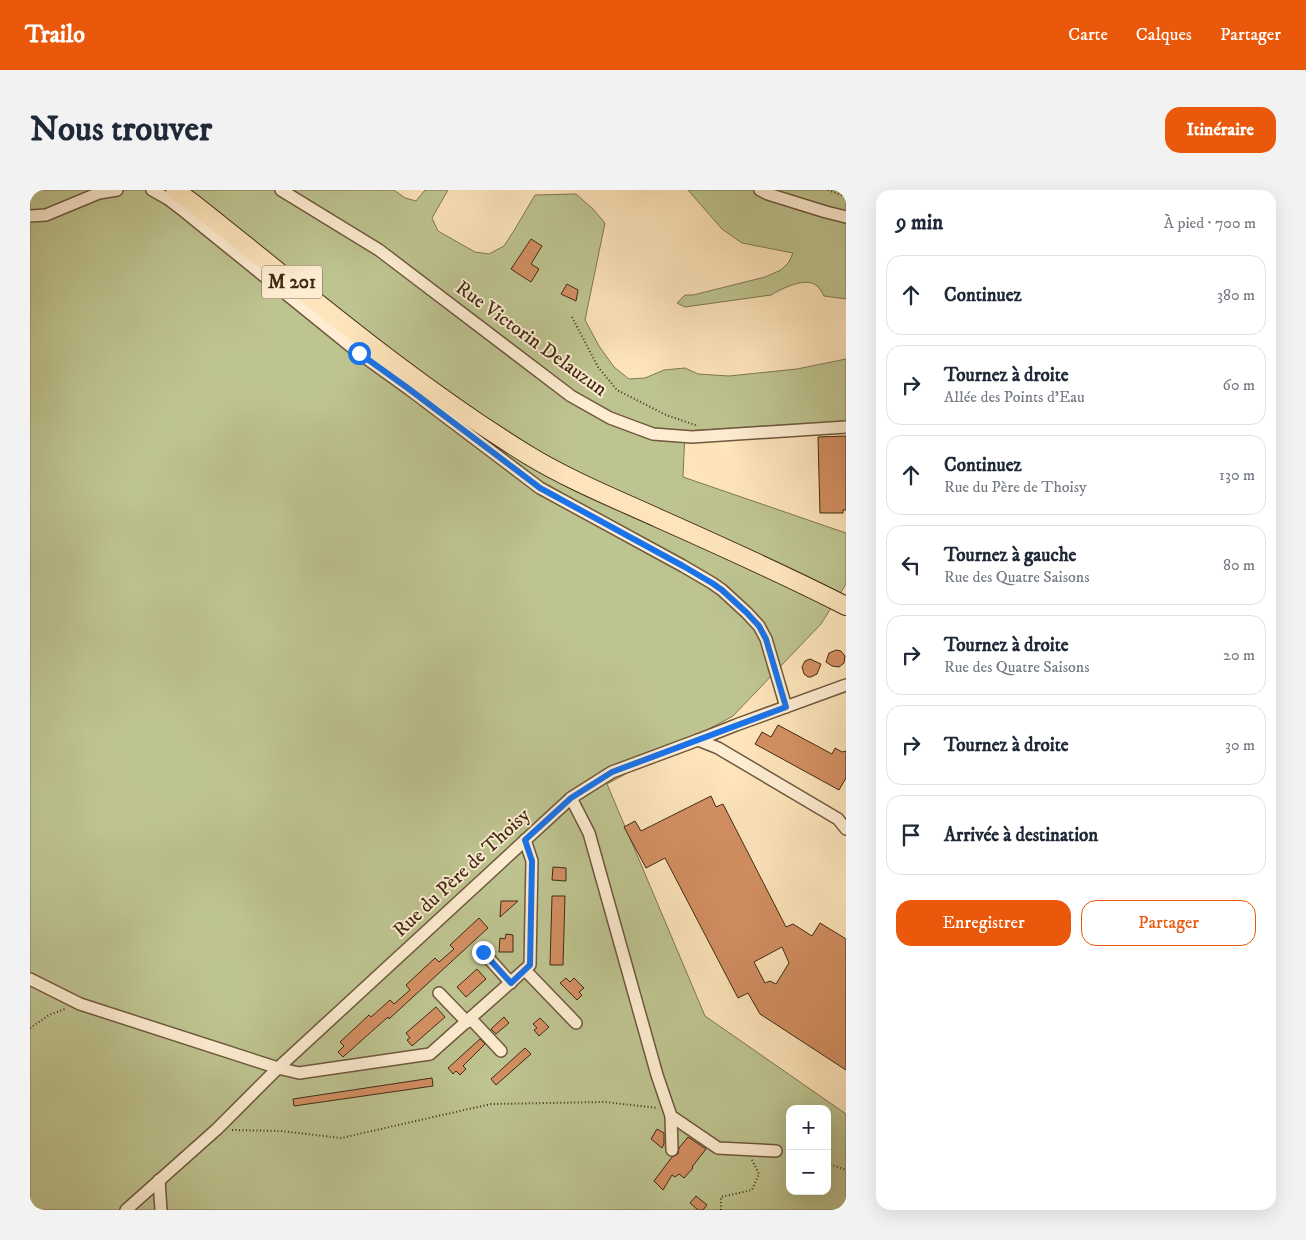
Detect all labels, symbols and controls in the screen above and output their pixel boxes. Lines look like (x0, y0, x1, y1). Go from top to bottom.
text: Trailo (25, 20, 85, 50)
text: Carte (1068, 24, 1108, 46)
text: Calques (1136, 24, 1192, 46)
text: Partager (1220, 24, 1281, 46)
button: Itinéraire (1165, 107, 1276, 153)
text: Nous trouver (30, 108, 212, 152)
text: 9 min (896, 210, 943, 236)
text: À pied · 700 m (1164, 213, 1256, 233)
road number: M 201 (262, 265, 322, 298)
street label: Rue Victorin Delauzun (450, 276, 612, 403)
icon: ahead (897, 281, 925, 309)
text: Continuez (944, 284, 1022, 307)
text: 380 m (1217, 285, 1255, 305)
route start (348, 342, 371, 365)
text: Tournez à droite (944, 364, 1069, 387)
icon: right (897, 371, 925, 399)
text: 60 m (1223, 375, 1255, 395)
text: Allée des Points d'Eau (944, 387, 1085, 407)
text: Continuez (944, 454, 1022, 477)
icon: ahead (897, 461, 925, 489)
text: 130 m (1219, 465, 1255, 485)
text: Rue du Père de Thoisy (944, 477, 1087, 497)
text: Tournez à gauche (944, 544, 1076, 567)
icon: left (897, 551, 925, 579)
text: 80 m (1223, 555, 1255, 575)
text: Rue des Quatre Saisons (944, 567, 1089, 587)
text: Tournez à droite (944, 634, 1069, 657)
icon: right (897, 641, 925, 669)
text: 20 m (1223, 645, 1255, 665)
text: Rue des Quatre Saisons (944, 657, 1089, 677)
icon: right (897, 731, 925, 759)
text: Tournez à droite (944, 734, 1069, 757)
text: 30 m (1225, 735, 1255, 755)
street label: Rue du Père de Thoisy (388, 803, 536, 943)
icon: arrive (897, 821, 925, 849)
text: Arrivée à destination (944, 824, 1098, 847)
button: Enregistrer (896, 900, 1071, 946)
button: Partager (1081, 900, 1256, 946)
route end (472, 941, 495, 964)
map controls (786, 1105, 831, 1195)
button: + (786, 1105, 831, 1150)
button: − (786, 1150, 831, 1195)

